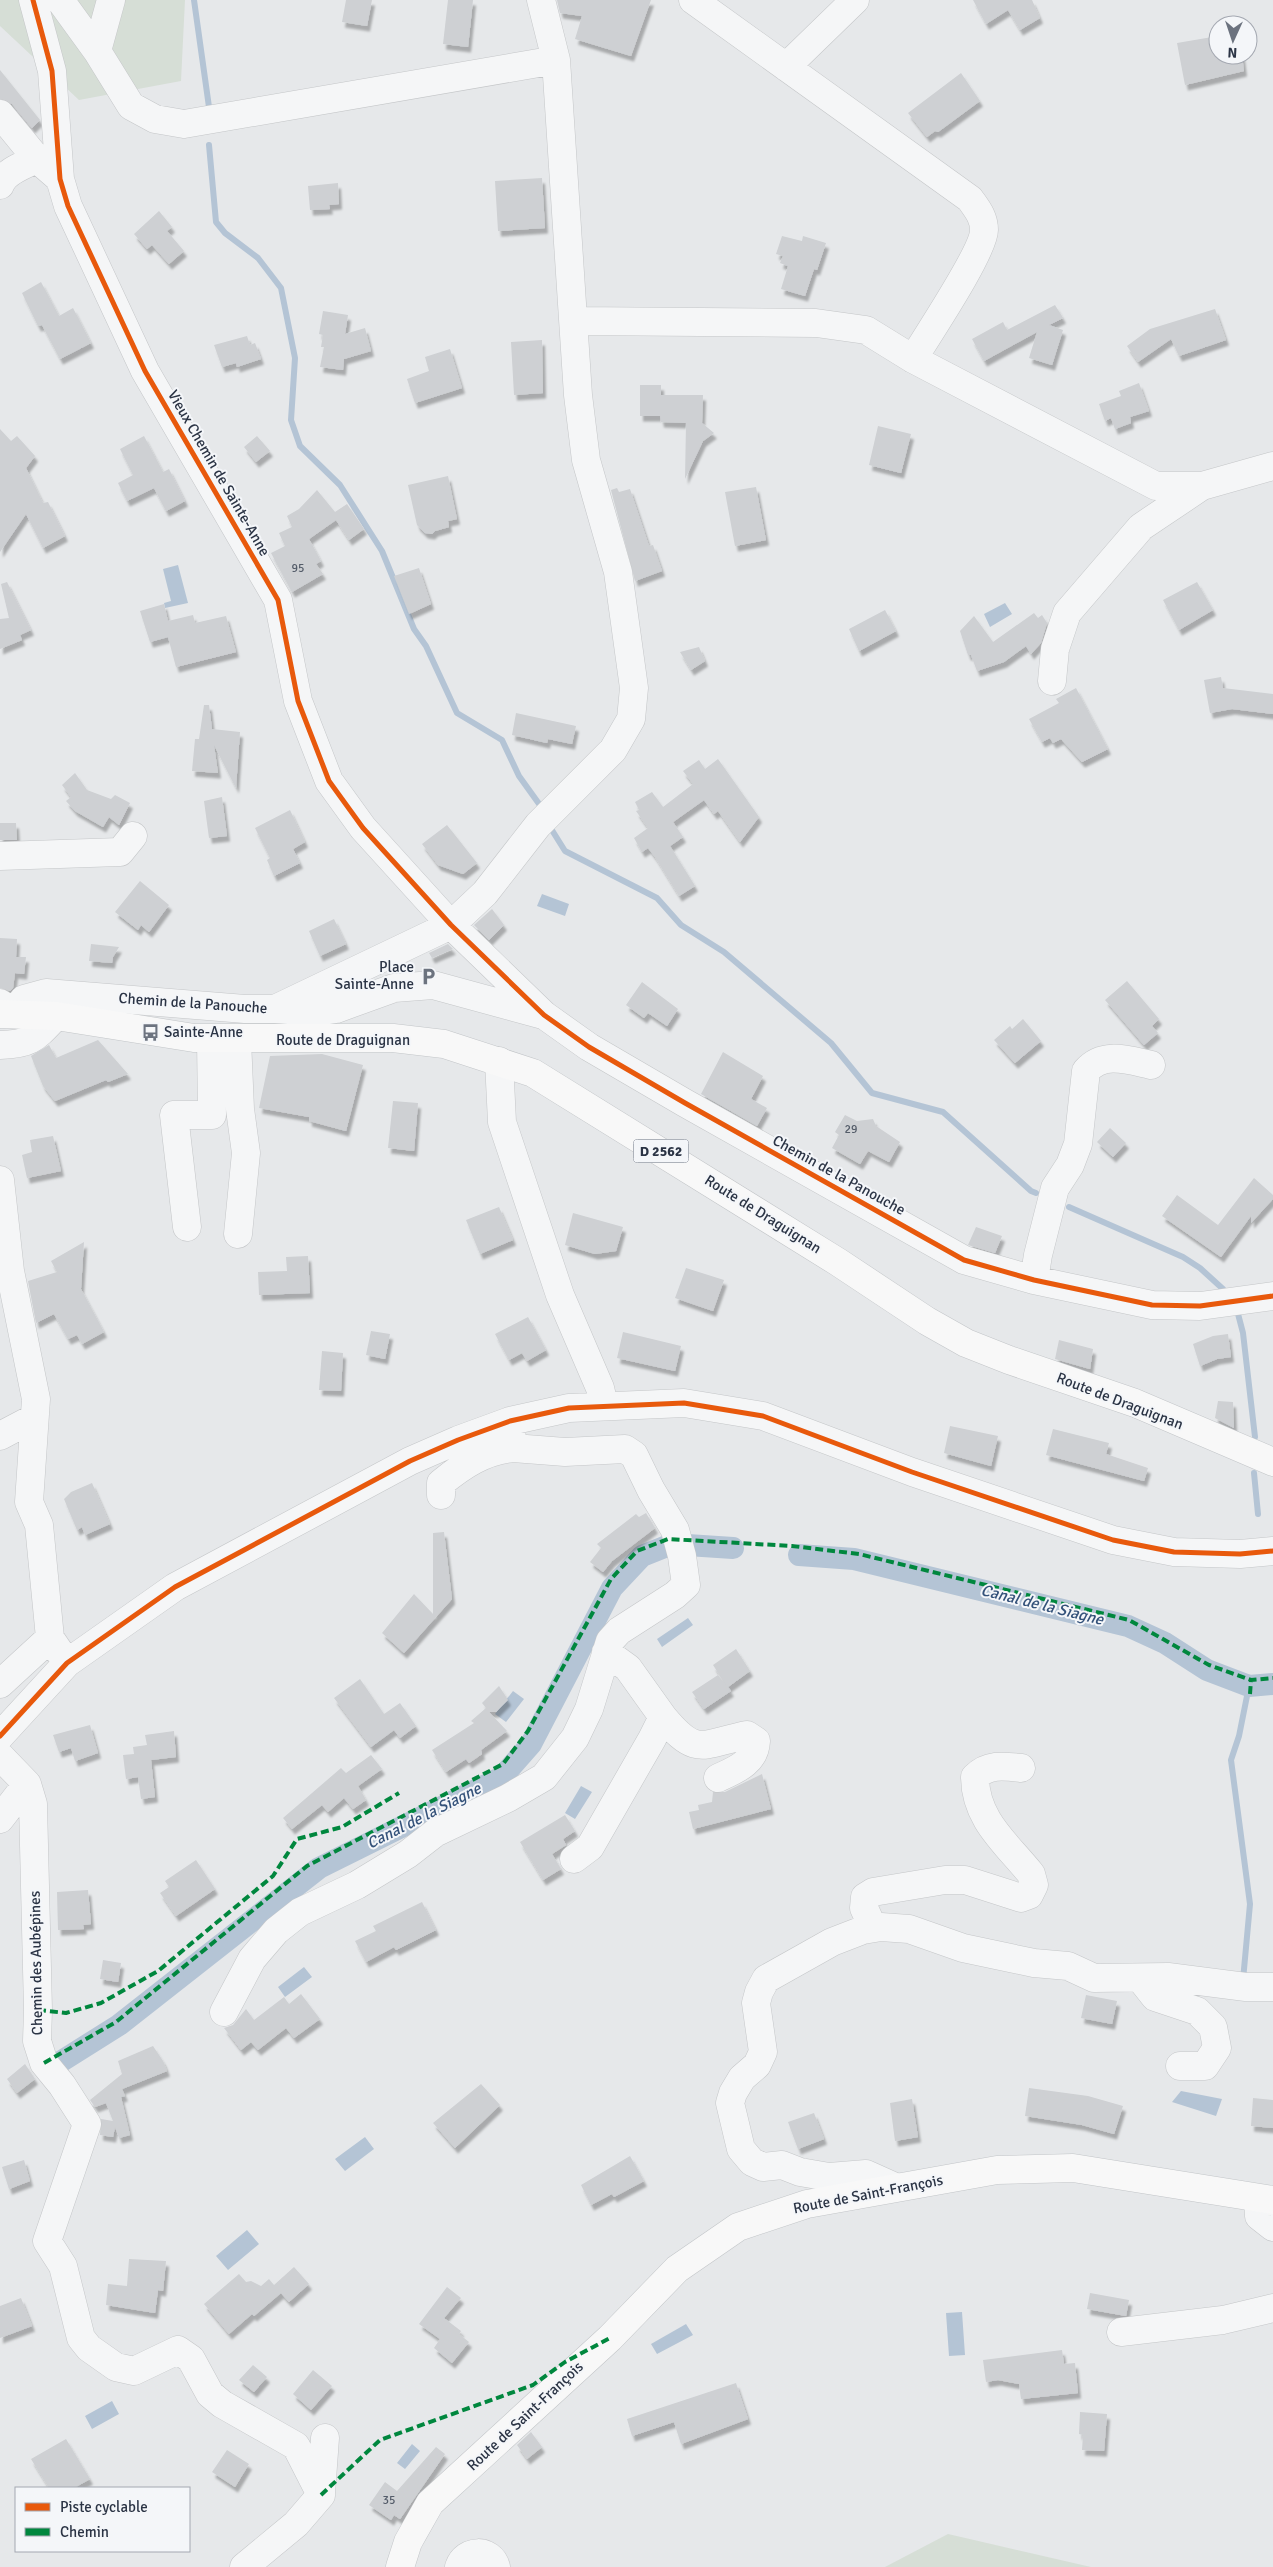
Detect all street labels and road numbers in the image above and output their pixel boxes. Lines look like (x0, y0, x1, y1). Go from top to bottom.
street label: Vieux Chemin de Sainte-Anne (164, 387, 274, 559)
street label: Chemin de la Panouche (118, 989, 268, 1017)
street label: Route de Draguignan (276, 1031, 410, 1049)
street label: Chemin de la Panouche (769, 1131, 909, 1219)
road number: D 2562 (634, 1140, 688, 1162)
street label: Route de Draguignan (701, 1171, 825, 1257)
street label: Route de Draguignan (1054, 1369, 1186, 1433)
street label: Chemin des Aubépines (26, 1890, 46, 2035)
street label: Route de Saint-François (792, 2171, 945, 2217)
street label: Route de Saint-François (463, 2357, 587, 2475)

